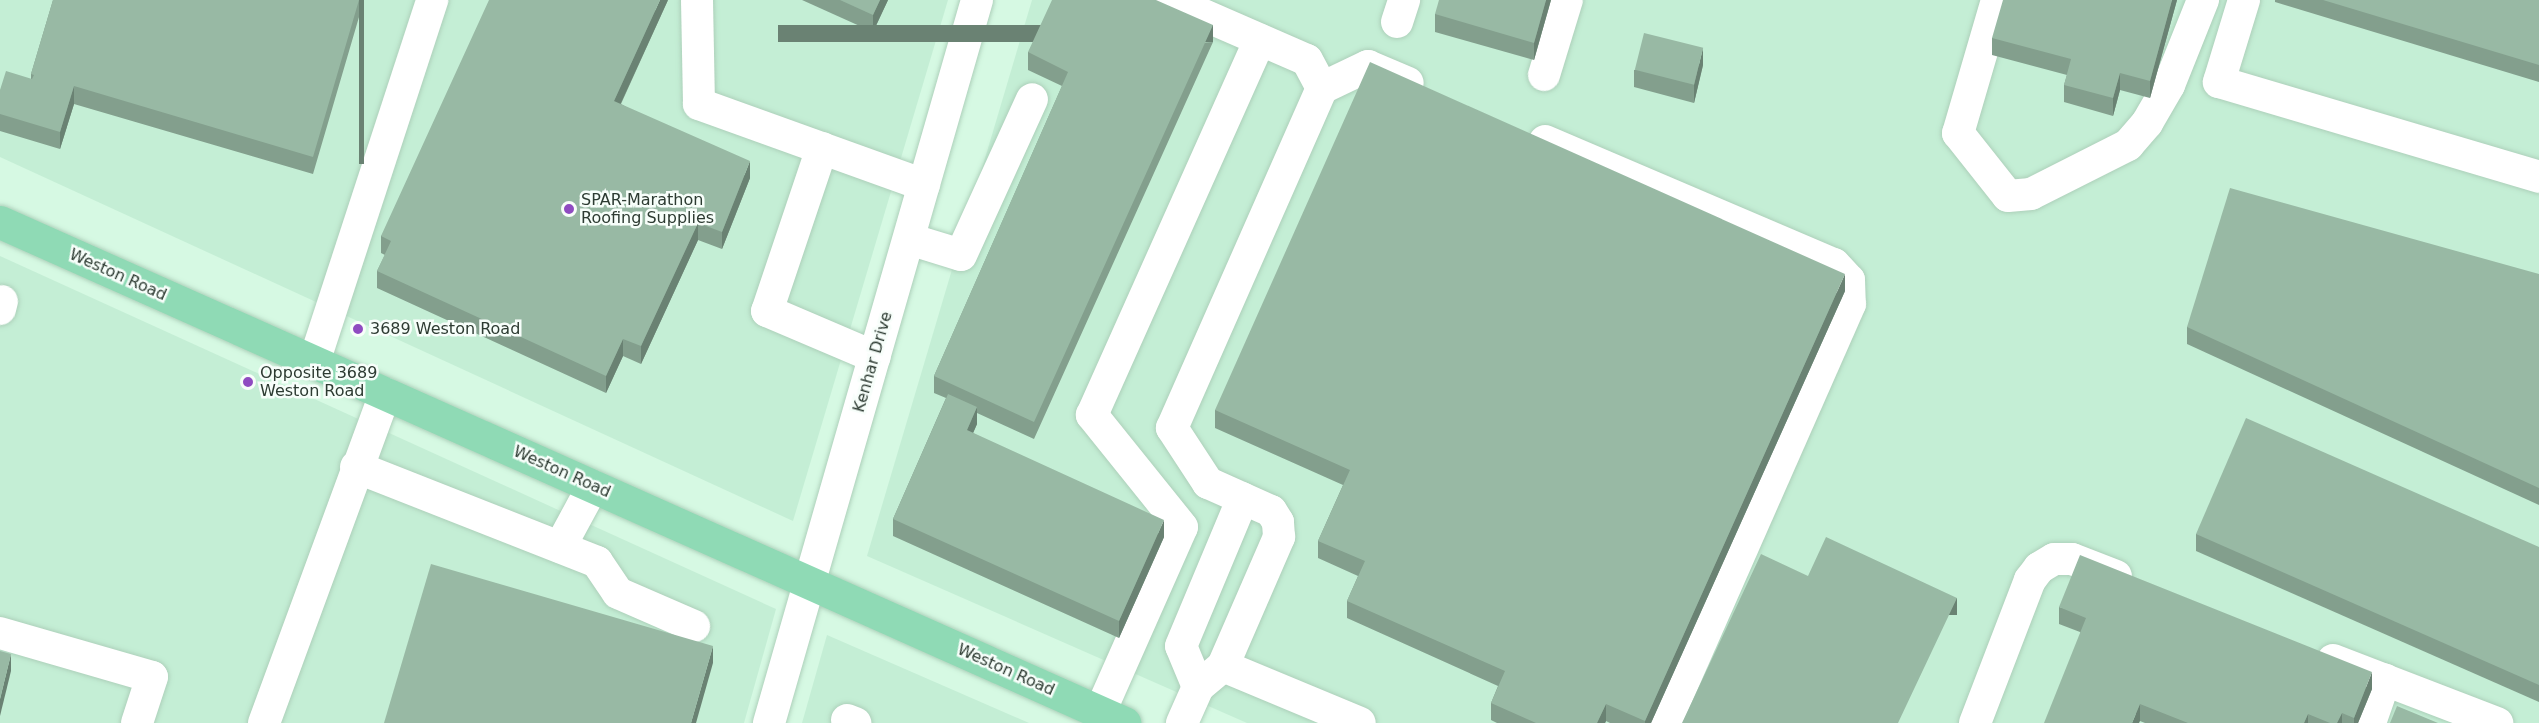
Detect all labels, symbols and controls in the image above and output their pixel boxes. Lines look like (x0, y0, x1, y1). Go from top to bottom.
place label: SPAR-Marathon Roofing Supplies (581, 190, 714, 228)
marker: SPAR-Marathon Roofing Supplies (562, 202, 576, 216)
street label: Weston Road (66, 245, 170, 305)
street label: Kenhar Drive (849, 309, 897, 415)
place label: 3689 Weston Road (370, 319, 520, 339)
marker: 3689 Weston Road (351, 322, 365, 336)
place label: Opposite 3689 Weston Road (260, 363, 377, 401)
marker: Opposite 3689 Weston Road (241, 375, 255, 389)
street label: Weston Road (510, 442, 614, 502)
street label: Weston Road (954, 640, 1058, 700)

